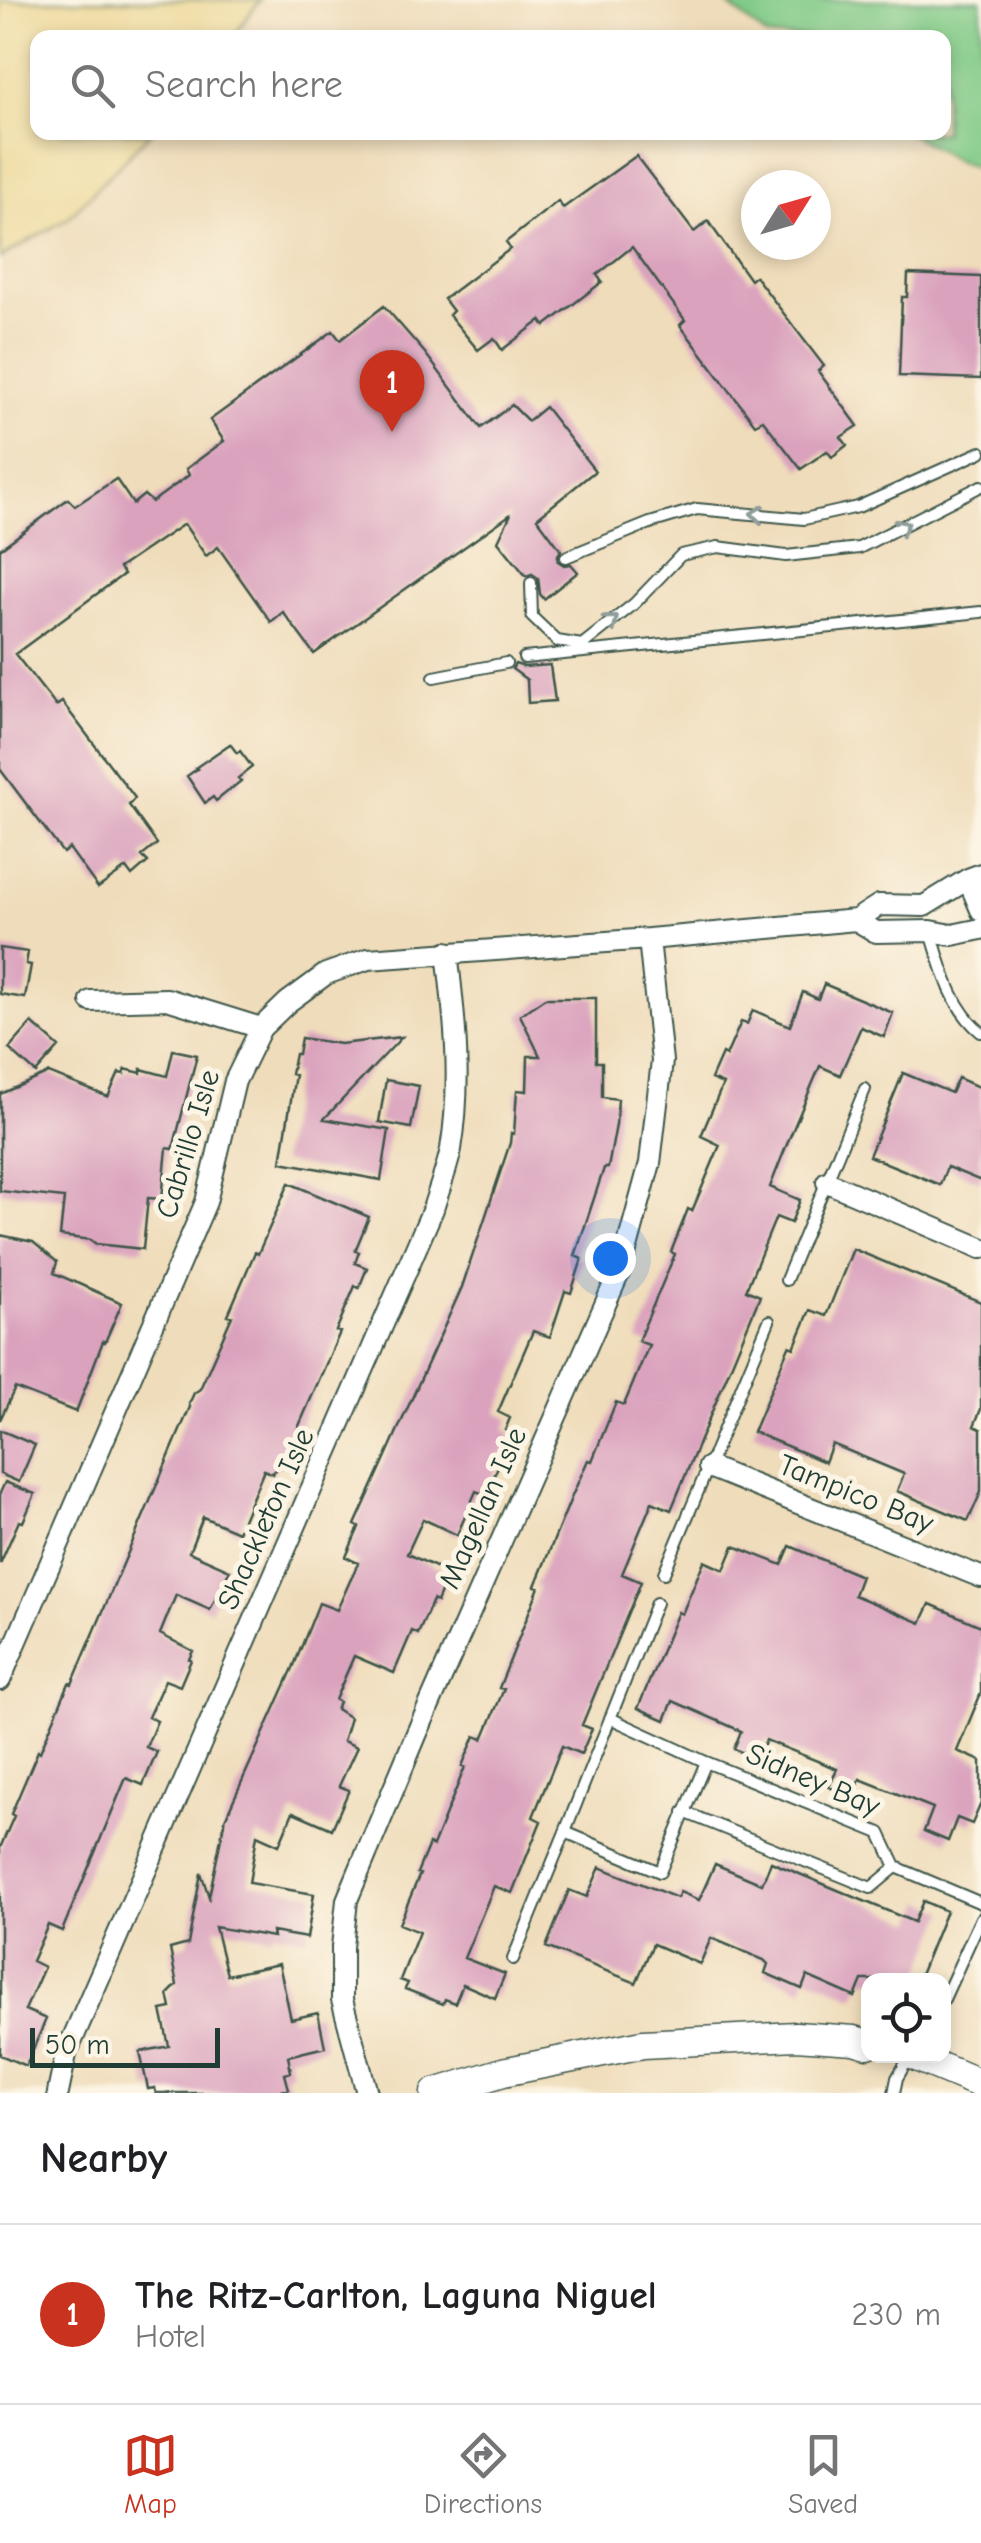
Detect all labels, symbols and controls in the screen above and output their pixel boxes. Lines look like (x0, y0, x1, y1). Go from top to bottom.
search box (30, 30, 951, 140)
icon: search (65, 58, 120, 113)
text: Search here (145, 63, 343, 107)
north arrow (741, 170, 831, 260)
pin: 1 (360, 350, 424, 432)
one-way arrow (748, 503, 764, 525)
one-way arrow (893, 519, 911, 538)
one-way arrow (601, 616, 619, 633)
street label: Cabrillo Isle (149, 1065, 227, 1223)
your location (585, 1233, 636, 1284)
street label: Magellan Isle (432, 1422, 534, 1594)
street label: Shackleton Isle (210, 1423, 322, 1615)
street label: Tampico Bay (774, 1447, 939, 1541)
street label: Sidney Bay (741, 1736, 886, 1824)
map controls (861, 1973, 951, 2063)
button: locate (861, 1973, 951, 2063)
scale bar (30, 2023, 220, 2068)
text: 50 m (45, 2029, 110, 2061)
text: Nearby (40, 2134, 167, 2183)
text: The Ritz-Carlton, Laguna Niguel (135, 2274, 657, 2318)
text: 1 (66, 2296, 79, 2333)
text: 230 m (851, 2296, 941, 2333)
text: Hotel (135, 2318, 206, 2355)
tab: Map (123, 2428, 178, 2520)
tab: Directions (424, 2428, 542, 2520)
tab: Saved (788, 2428, 858, 2520)

